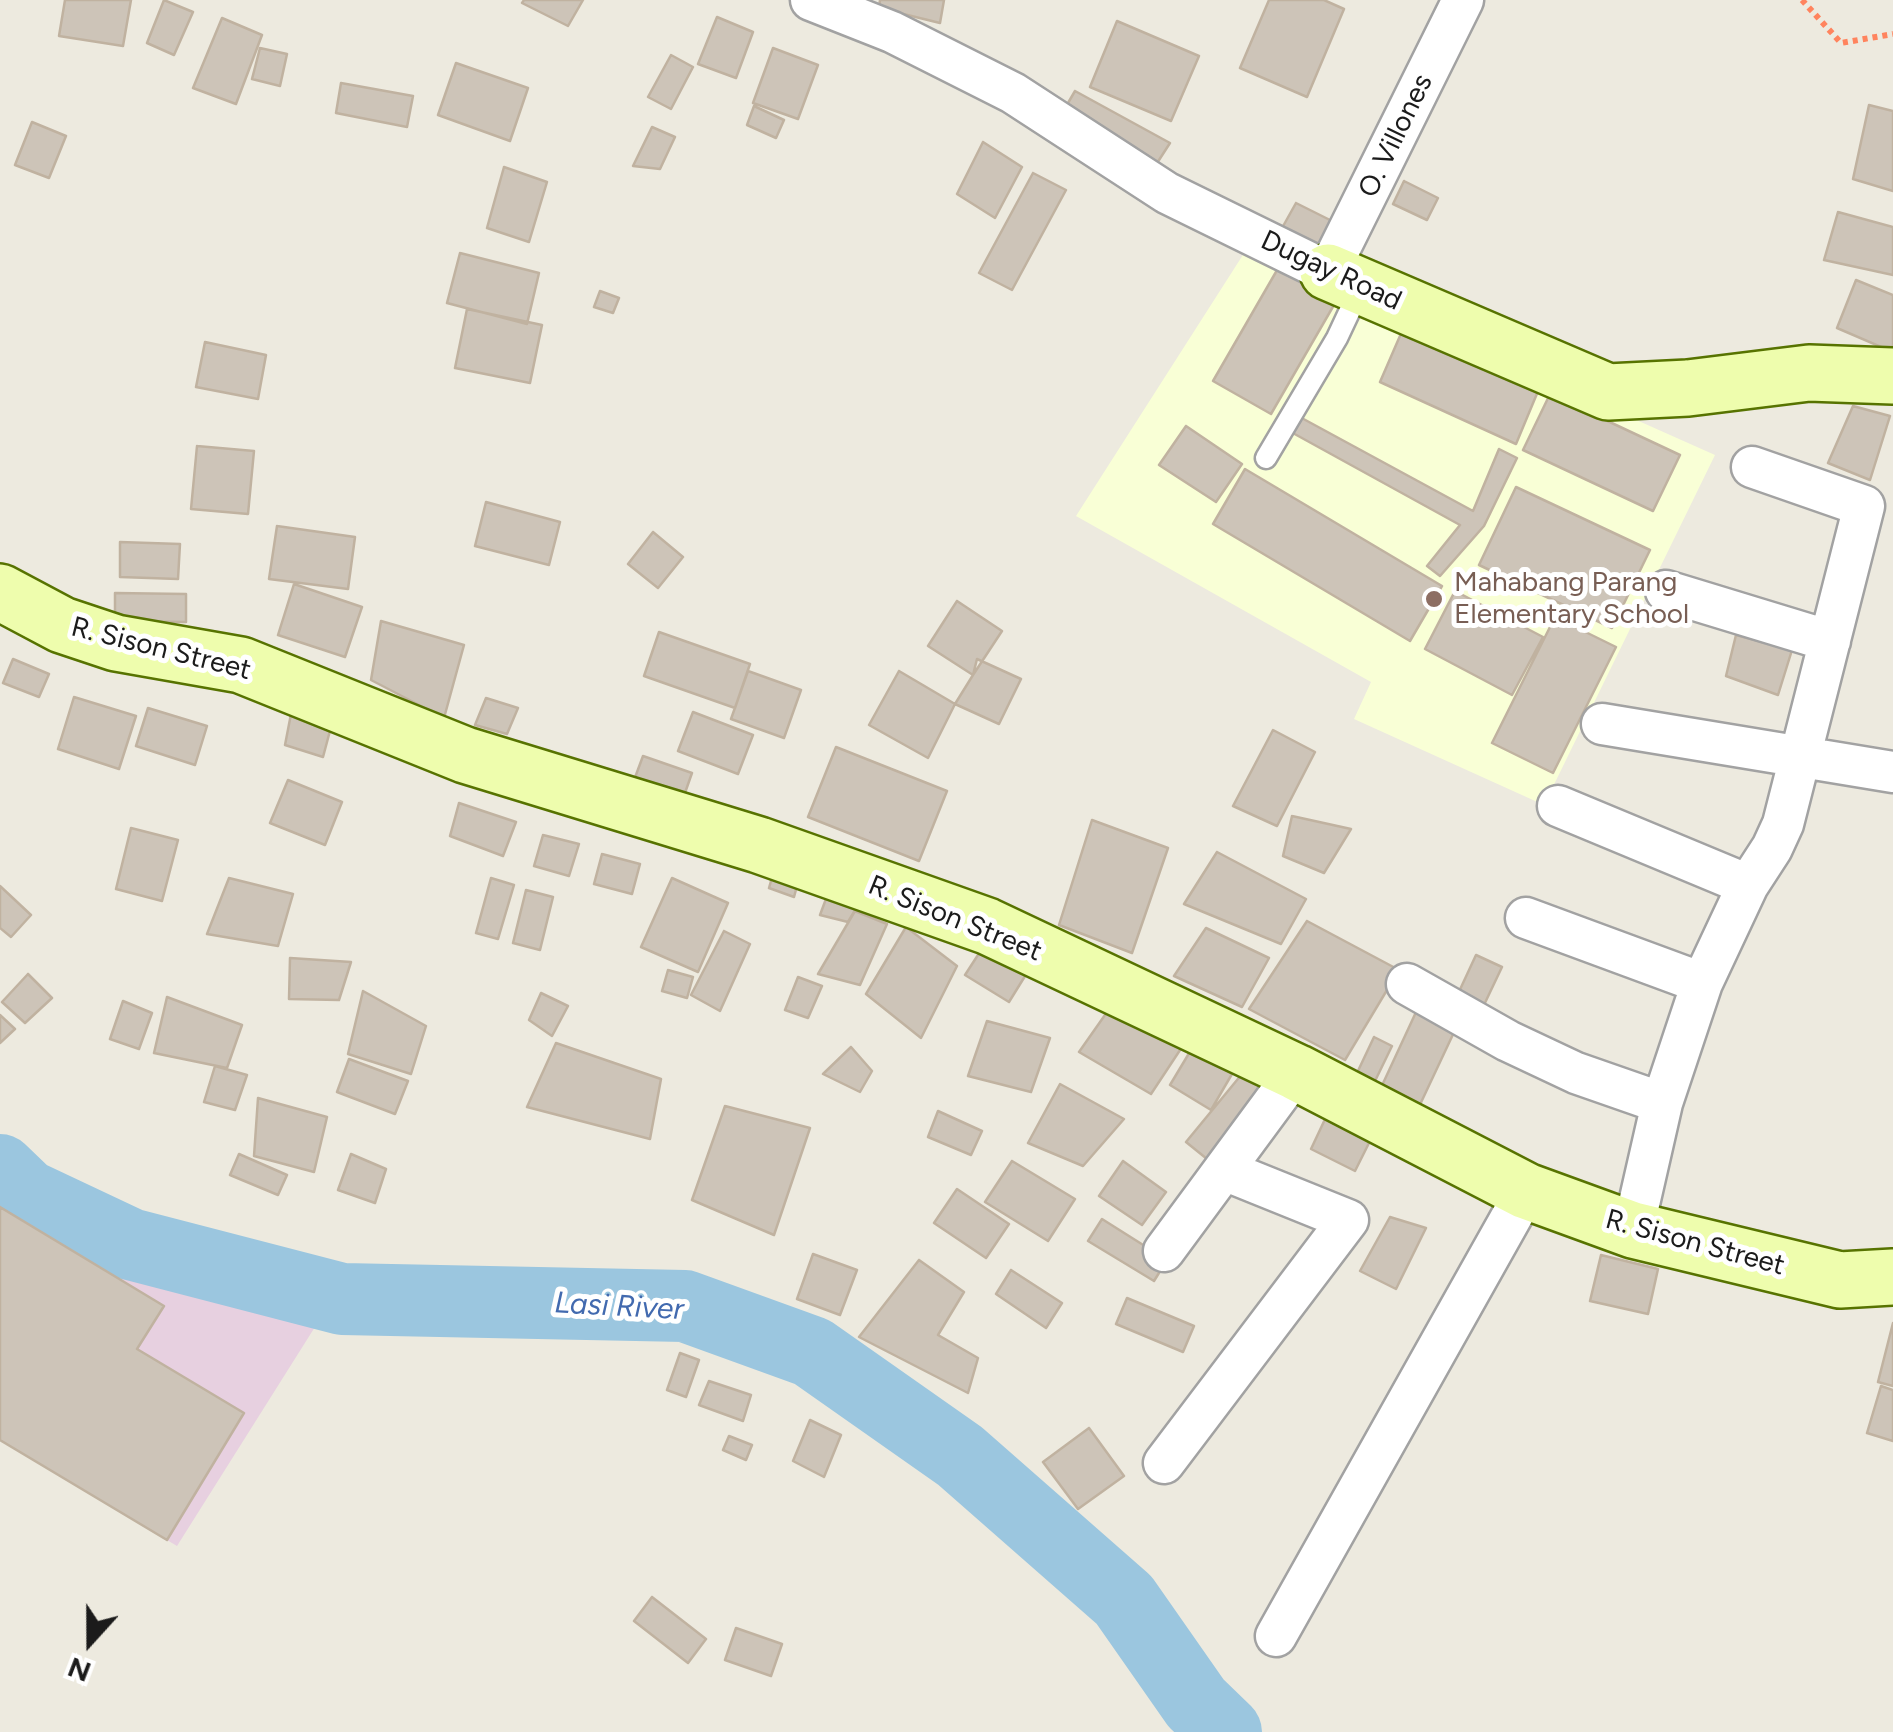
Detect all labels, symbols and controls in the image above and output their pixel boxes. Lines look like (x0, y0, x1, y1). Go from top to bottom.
street label: O. Villones (1352, 69, 1440, 203)
street label: Dugay Road (1255, 224, 1407, 318)
place label: Mahabang Parang Elementary School (1454, 566, 1689, 632)
marker: Mahabang Parang Elementary School (1423, 588, 1445, 610)
street label: R. Sison Street (68, 610, 254, 688)
street label: R. Sison Street (863, 869, 1047, 969)
street label: R. Sison Street (1602, 1203, 1788, 1283)
water label: Lasi River (553, 1286, 685, 1328)
north arrow (40, 1592, 140, 1692)
text: N (63, 1650, 95, 1690)

